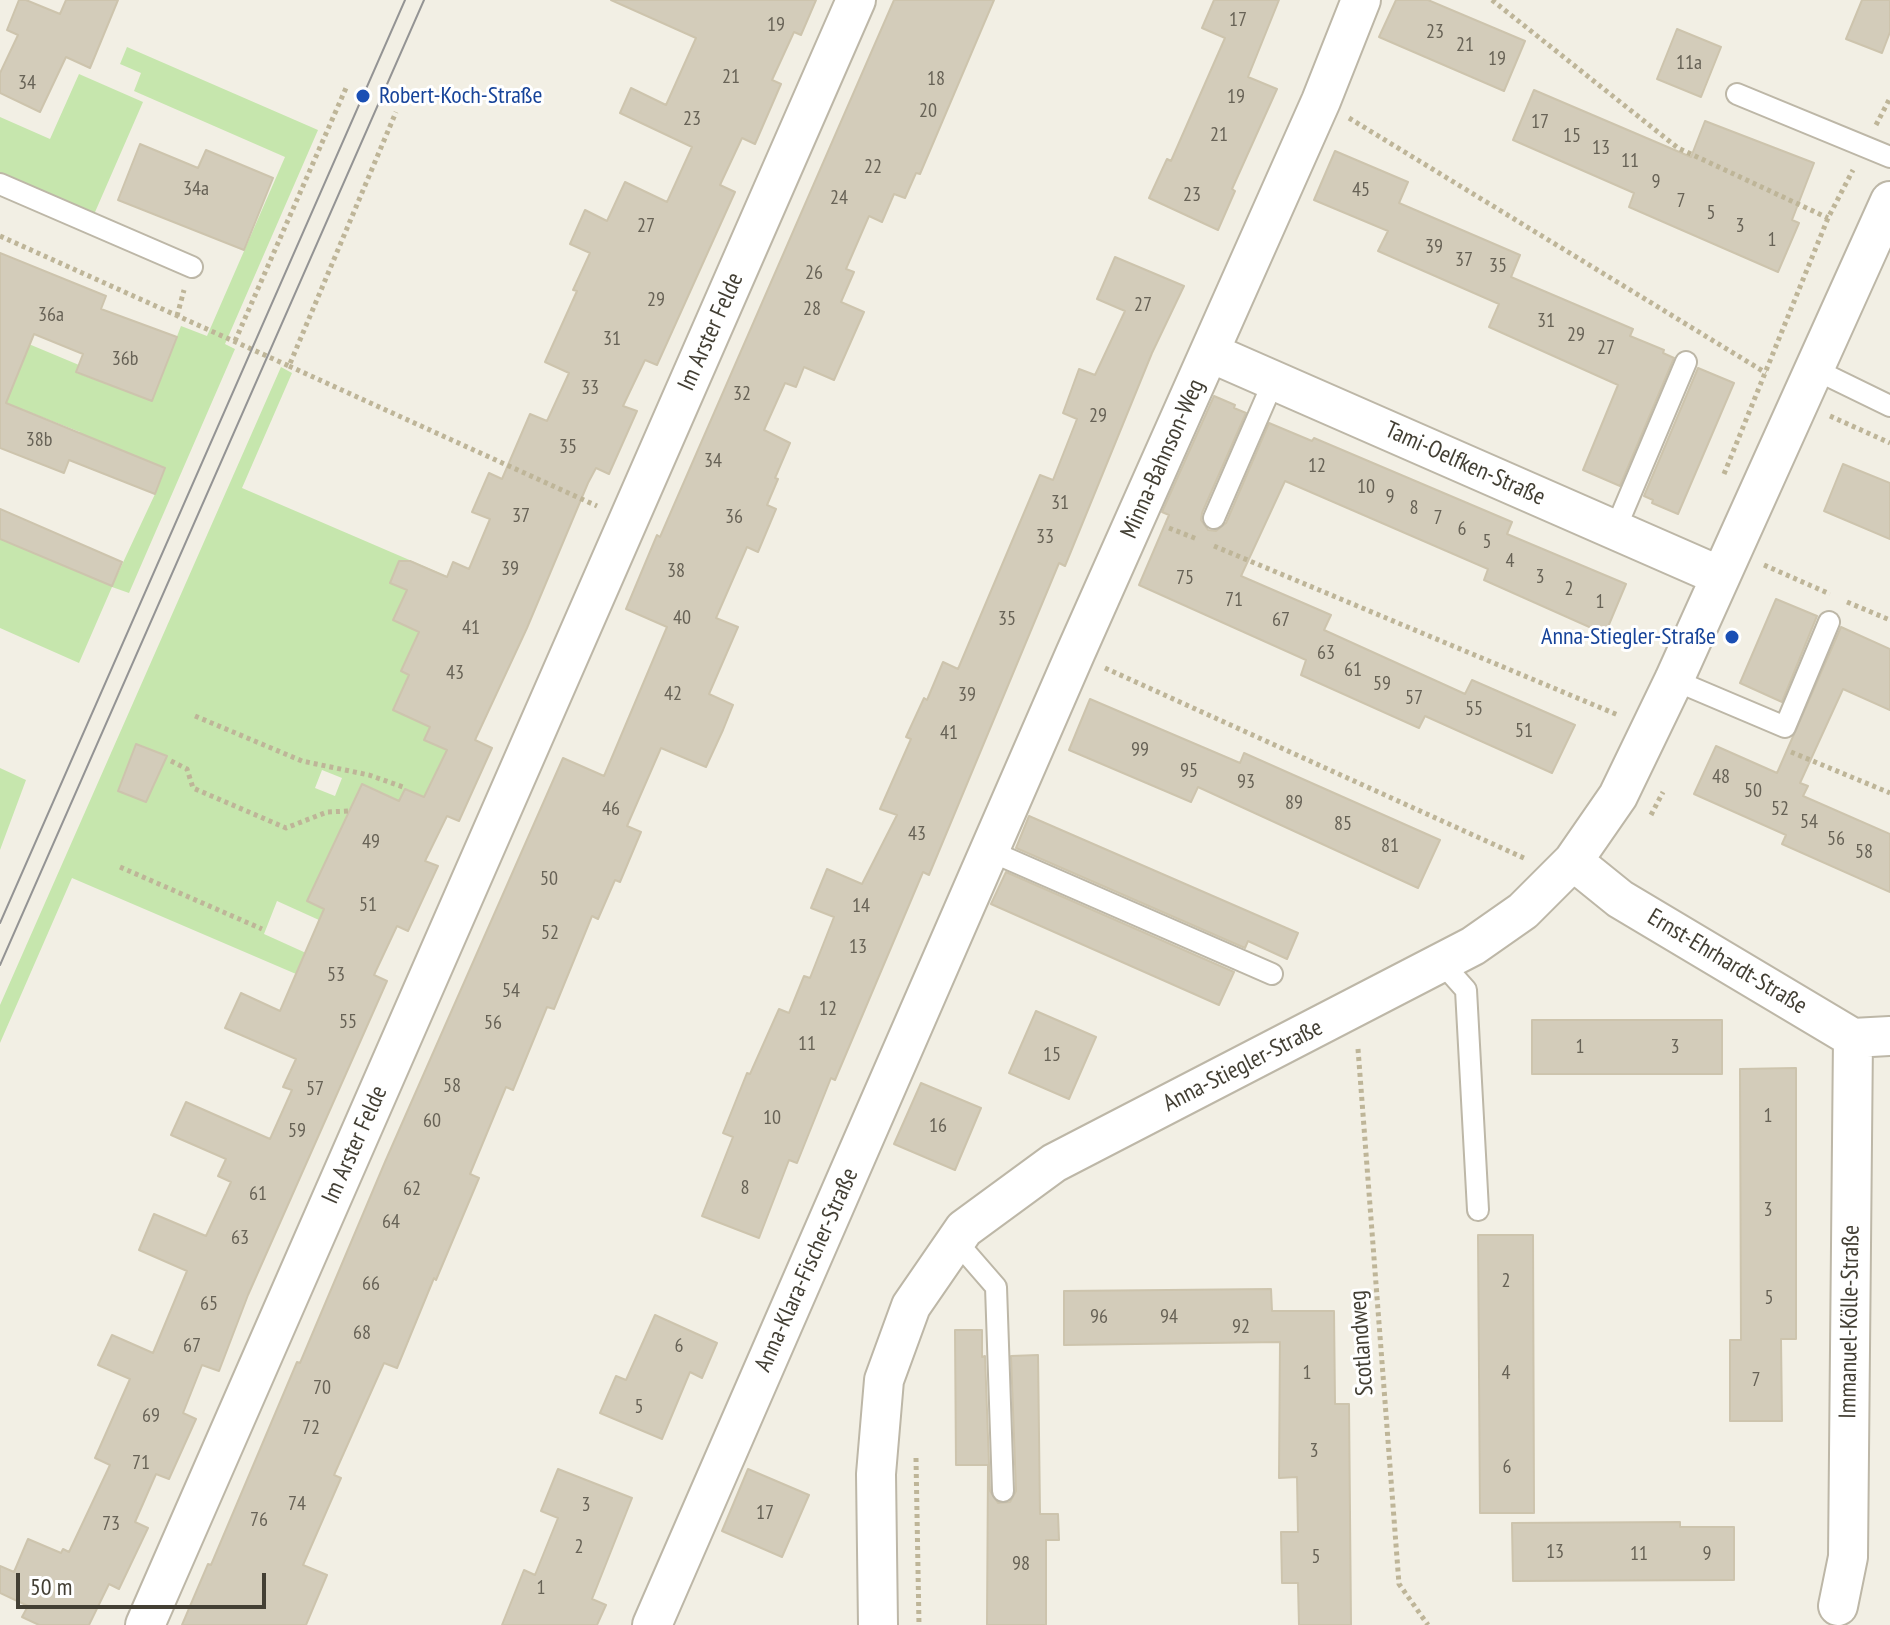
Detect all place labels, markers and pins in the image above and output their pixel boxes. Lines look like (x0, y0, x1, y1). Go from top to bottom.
place label: Robert-Koch-Straße (379, 82, 542, 110)
marker: Robert-Koch-Straße (354, 87, 372, 105)
place label: Anna-Stiegler-Straße (1541, 623, 1716, 651)
marker: Anna-Stiegler-Straße (1723, 628, 1741, 646)

